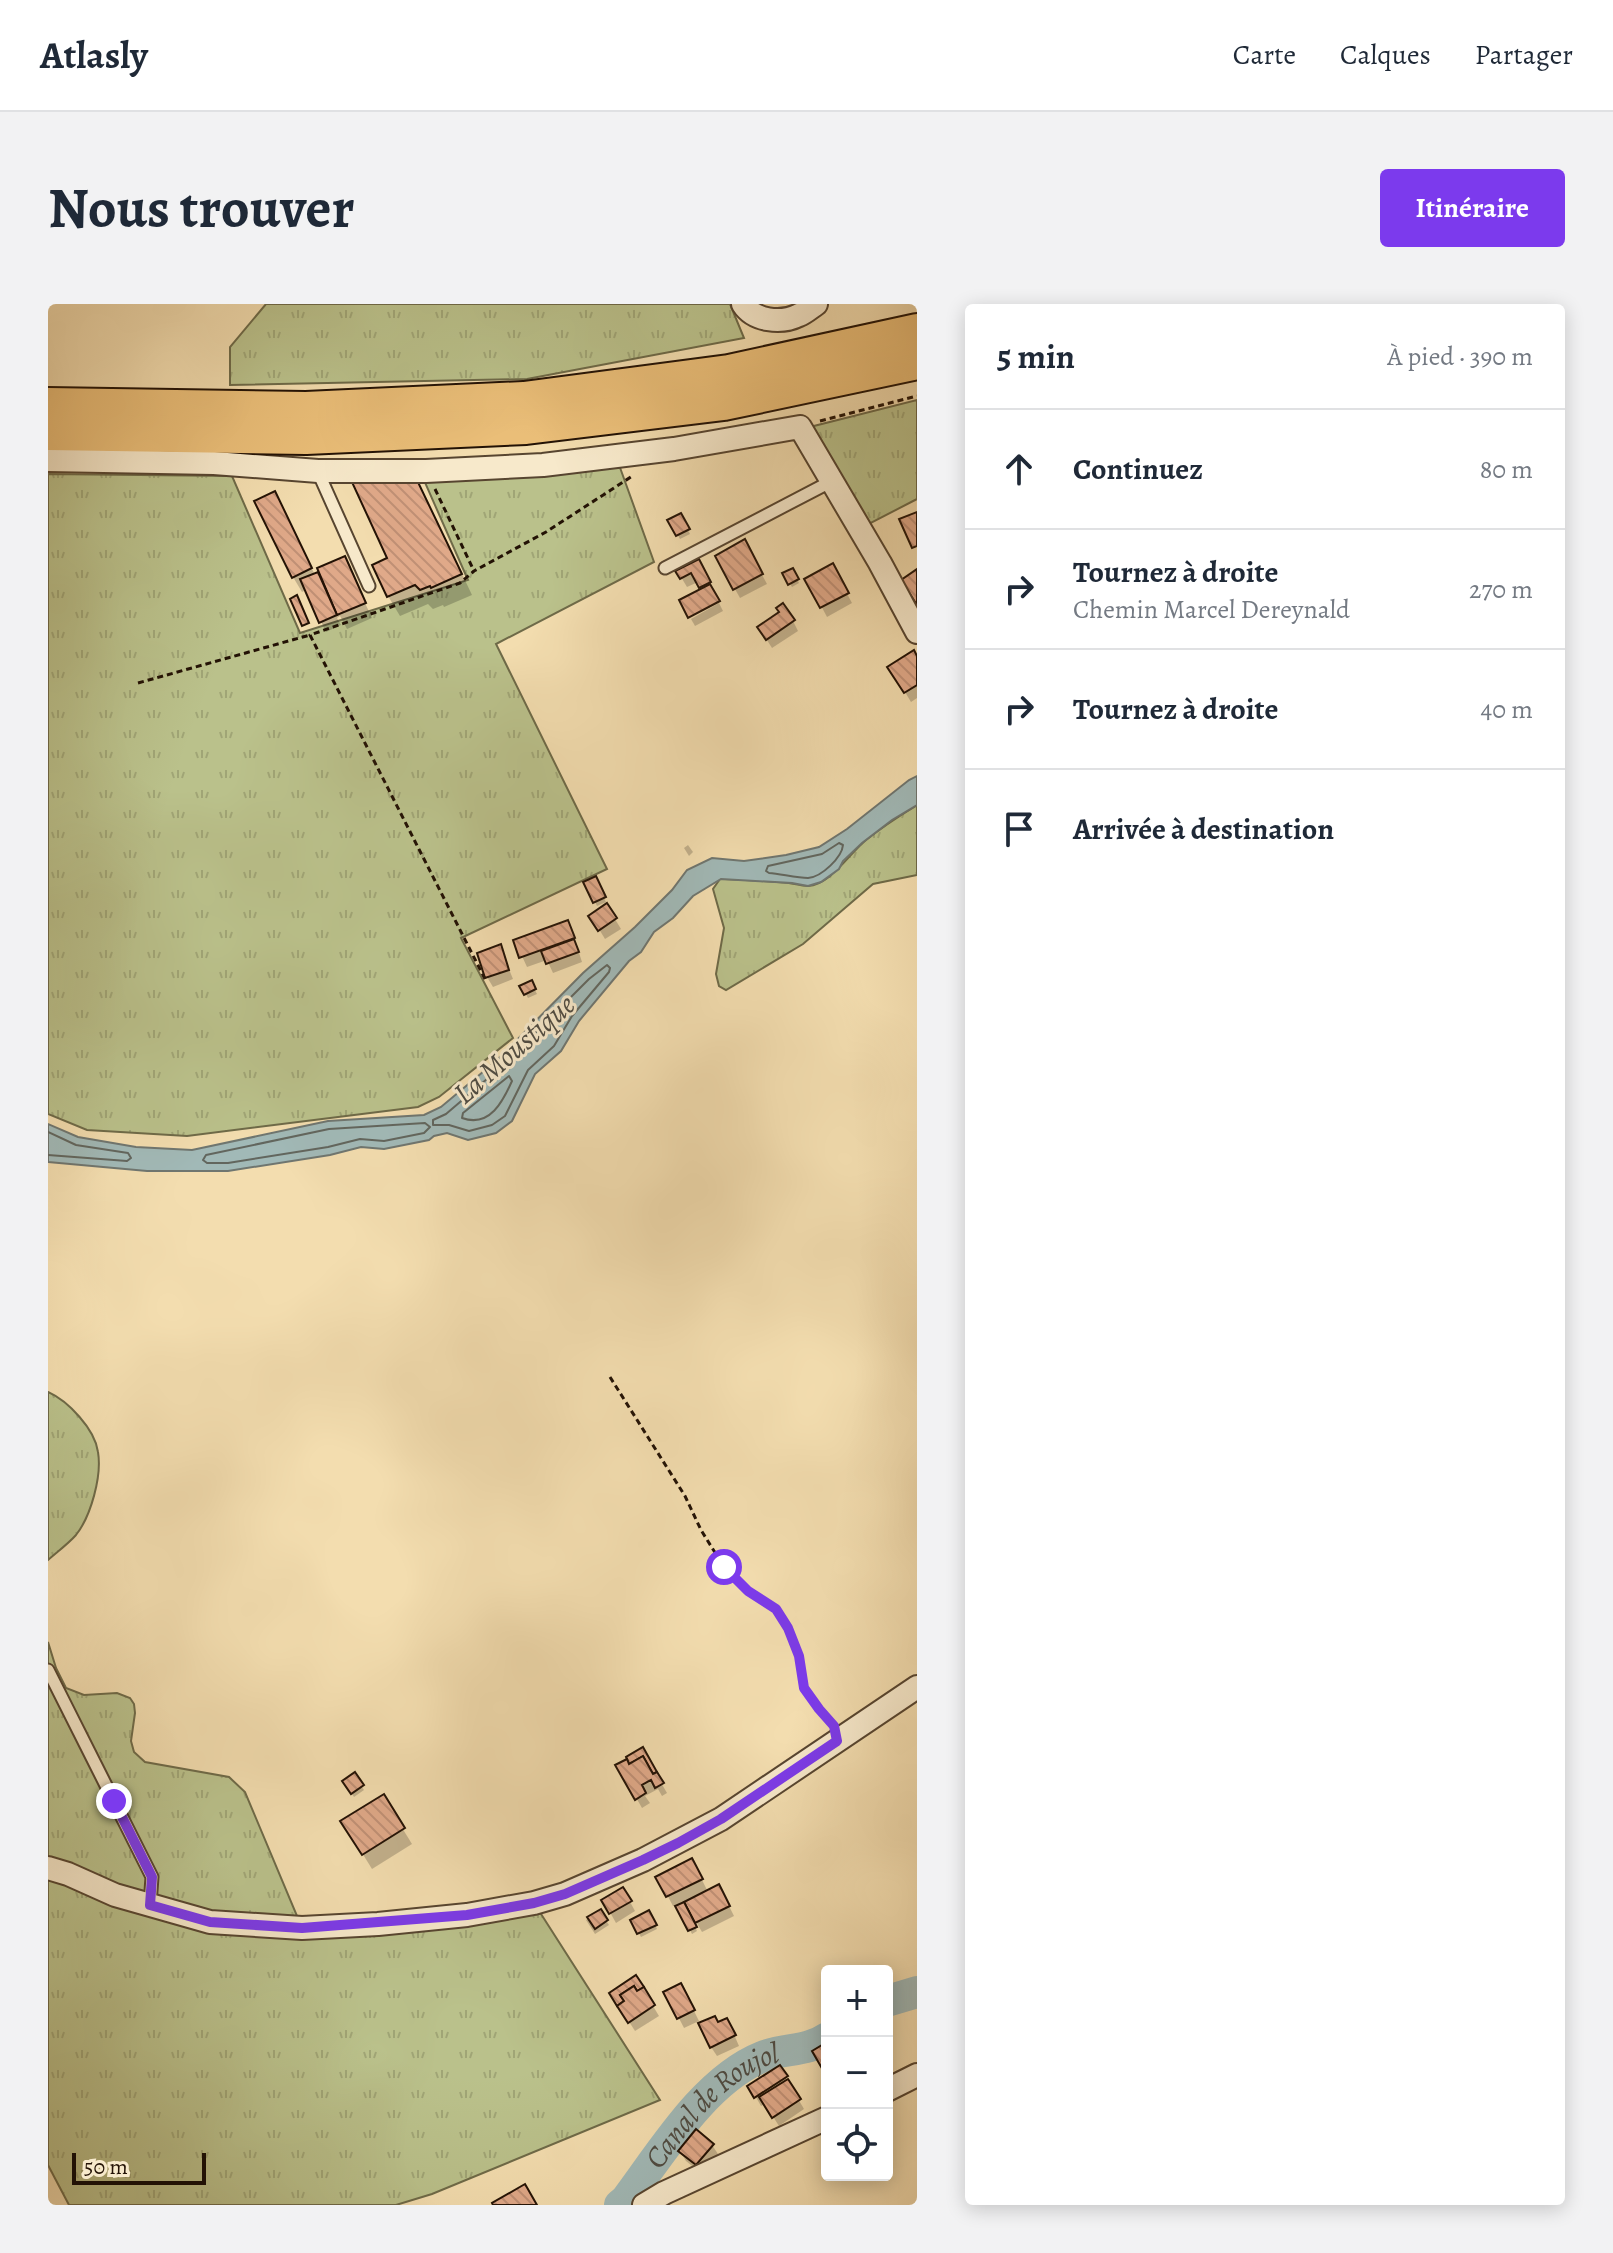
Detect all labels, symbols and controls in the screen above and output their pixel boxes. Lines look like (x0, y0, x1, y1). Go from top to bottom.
text: Atlasly (40, 29, 148, 81)
text: Carte (1233, 36, 1296, 74)
text: Calques (1340, 36, 1431, 74)
text: Partager (1475, 36, 1573, 74)
button: Itinéraire (1380, 169, 1565, 247)
text: Nous trouver (48, 170, 354, 246)
text: 5 min (997, 333, 1075, 380)
text: À pied · 390 m (1387, 339, 1533, 374)
icon: ahead (997, 447, 1041, 491)
text: Continuez (1073, 449, 1203, 489)
text: 80 m (1480, 452, 1533, 487)
text: Tournez à droite (1073, 552, 1278, 592)
icon: right (997, 567, 1041, 611)
text: 270 m (1469, 572, 1533, 607)
text: Chemin Marcel Dereynald (1073, 592, 1350, 627)
icon: right (997, 687, 1041, 731)
text: Tournez à droite (1073, 689, 1278, 729)
text: 40 m (1481, 692, 1533, 727)
icon: arrive (997, 807, 1041, 851)
text: Arrivée à destination (1073, 809, 1334, 849)
water label: La Moustique (445, 985, 584, 1113)
route start (706, 1549, 742, 1585)
route end (96, 1783, 132, 1819)
map controls (821, 1965, 893, 2181)
button: + (821, 1965, 893, 2037)
water label: Canal de Roujol (635, 2033, 783, 2176)
button: − (821, 2037, 893, 2109)
button: locate (821, 2109, 893, 2181)
scale bar (72, 2149, 206, 2185)
text: 50 m (84, 2152, 128, 2182)

